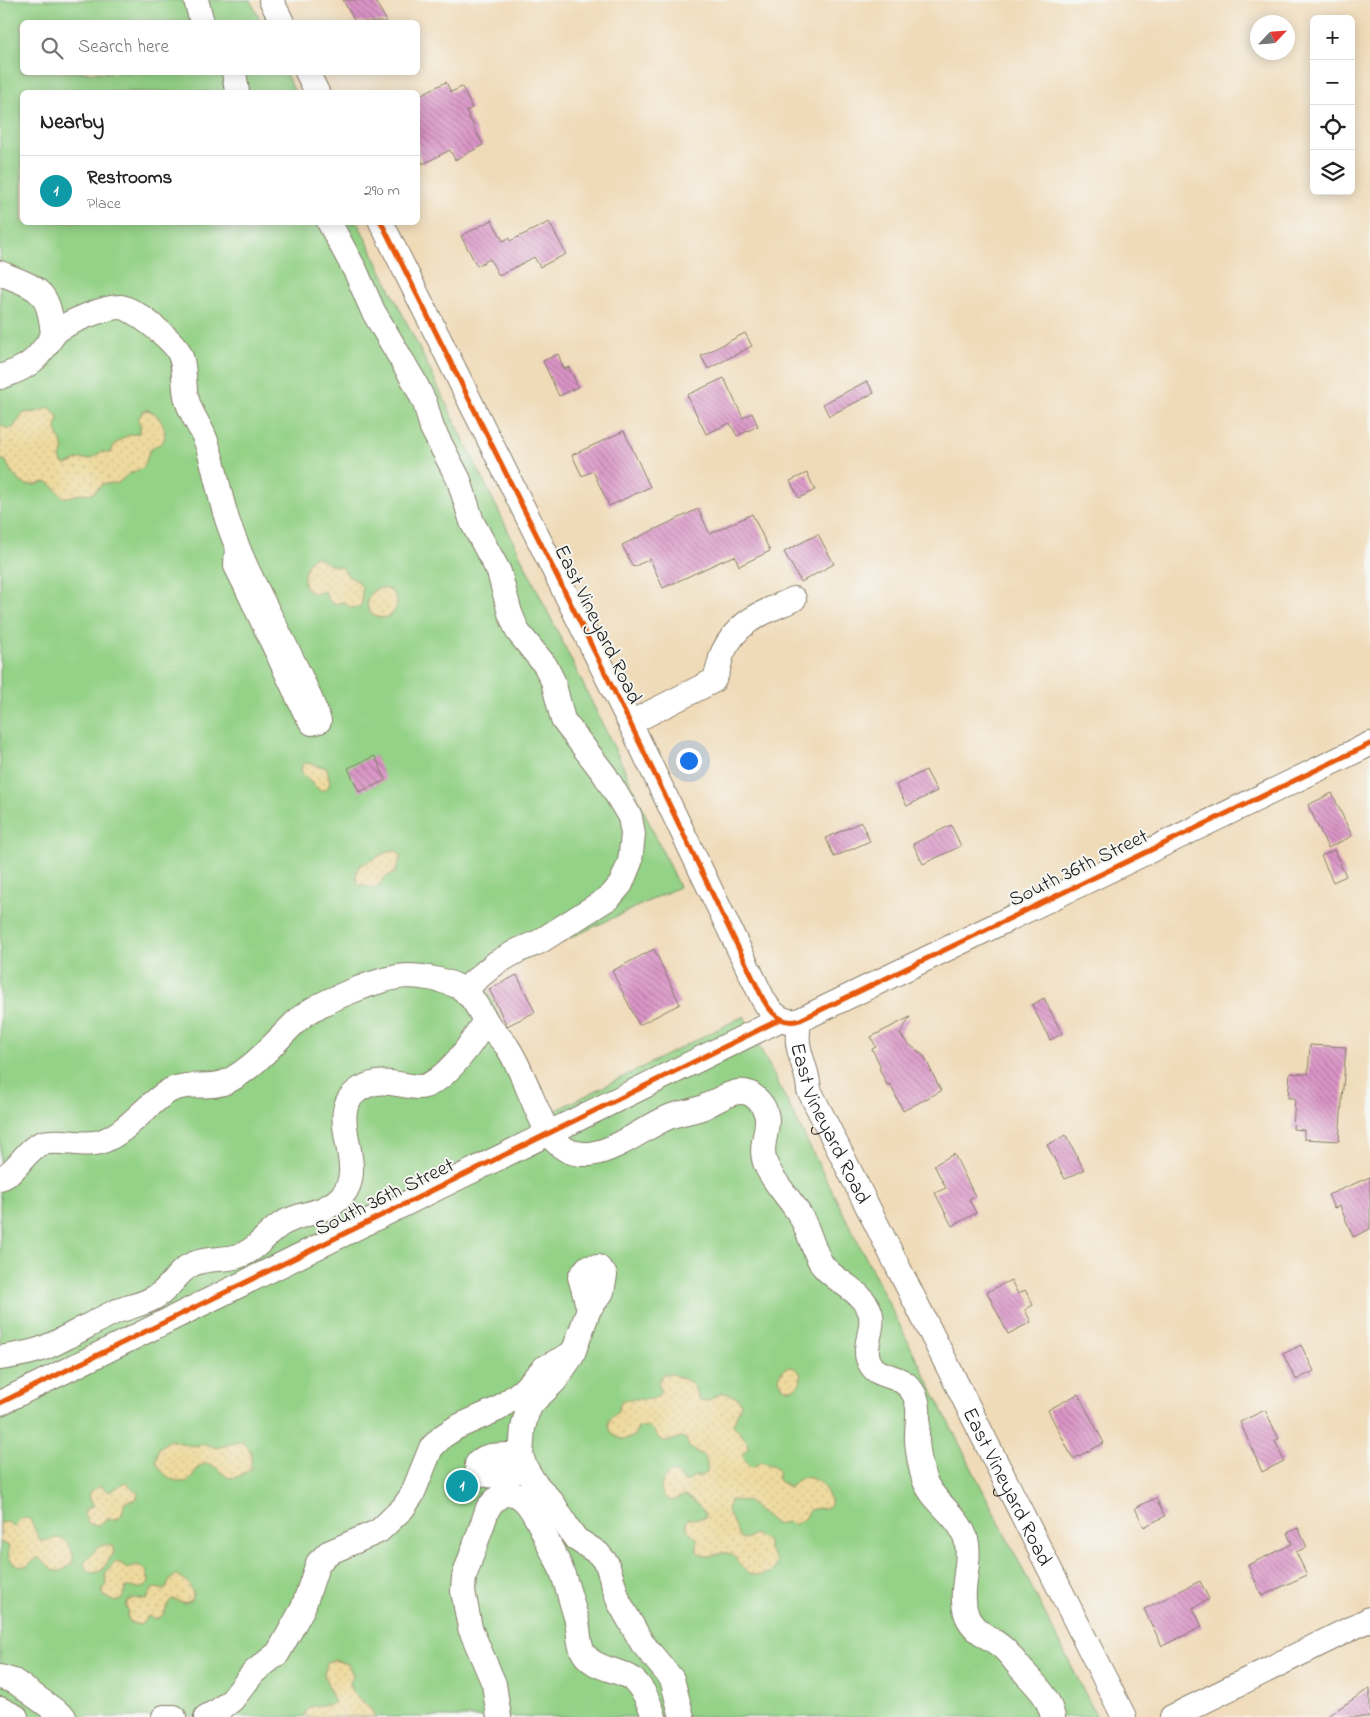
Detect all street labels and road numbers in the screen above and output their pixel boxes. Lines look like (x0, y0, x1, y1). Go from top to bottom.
street label: East Vineyard Road (544, 540, 649, 711)
street label: South 36th Street (1004, 822, 1154, 916)
street label: East Vineyard Road (781, 1040, 877, 1210)
street label: South 36th Street (310, 1151, 460, 1245)
street label: East Vineyard Road (954, 1403, 1059, 1572)

